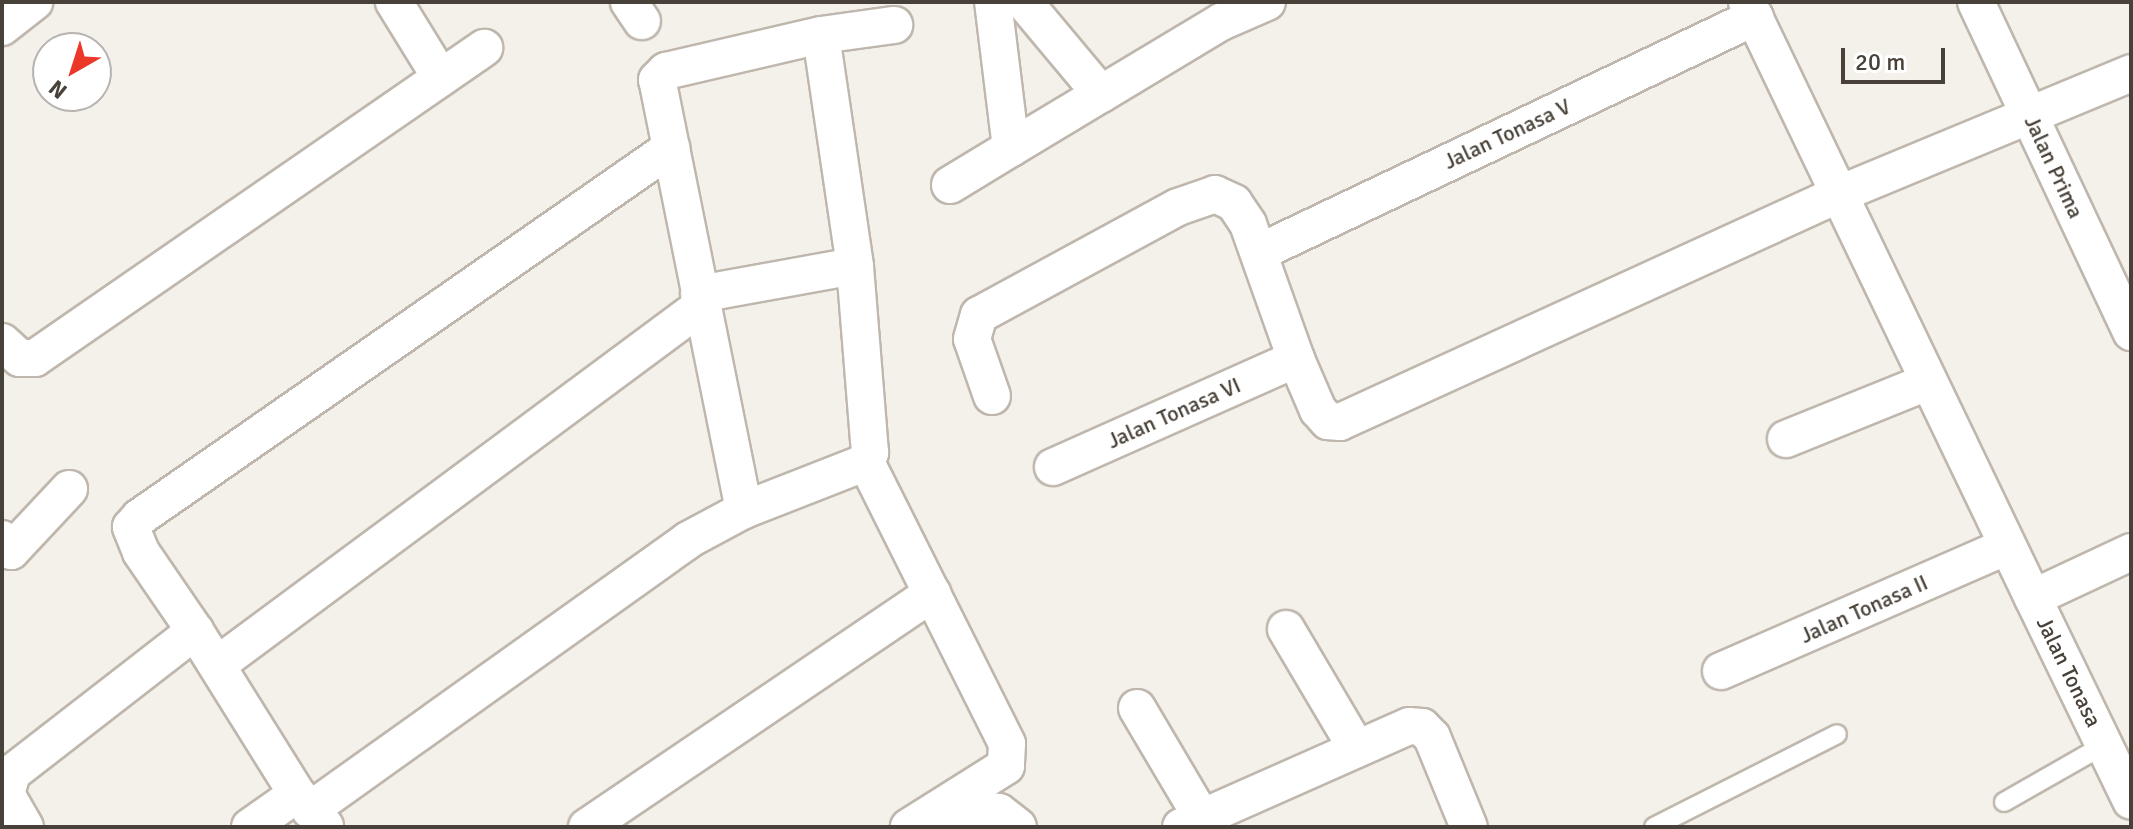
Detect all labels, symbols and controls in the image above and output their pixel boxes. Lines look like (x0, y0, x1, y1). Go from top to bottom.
north arrow (32, 32, 112, 112)
scale bar (1845, 32, 1949, 82)
text: 20 m (1855, 47, 1905, 77)
text: N (43, 74, 72, 105)
street label: Jalan Tonasa V (1439, 93, 1575, 175)
street label: Jalan Prima (2019, 111, 2089, 223)
street label: Jalan Tonasa VI (1103, 372, 1245, 454)
street label: Jalan Tonasa II (1796, 569, 1932, 649)
street label: Jalan Tonasa (2031, 613, 2107, 731)

